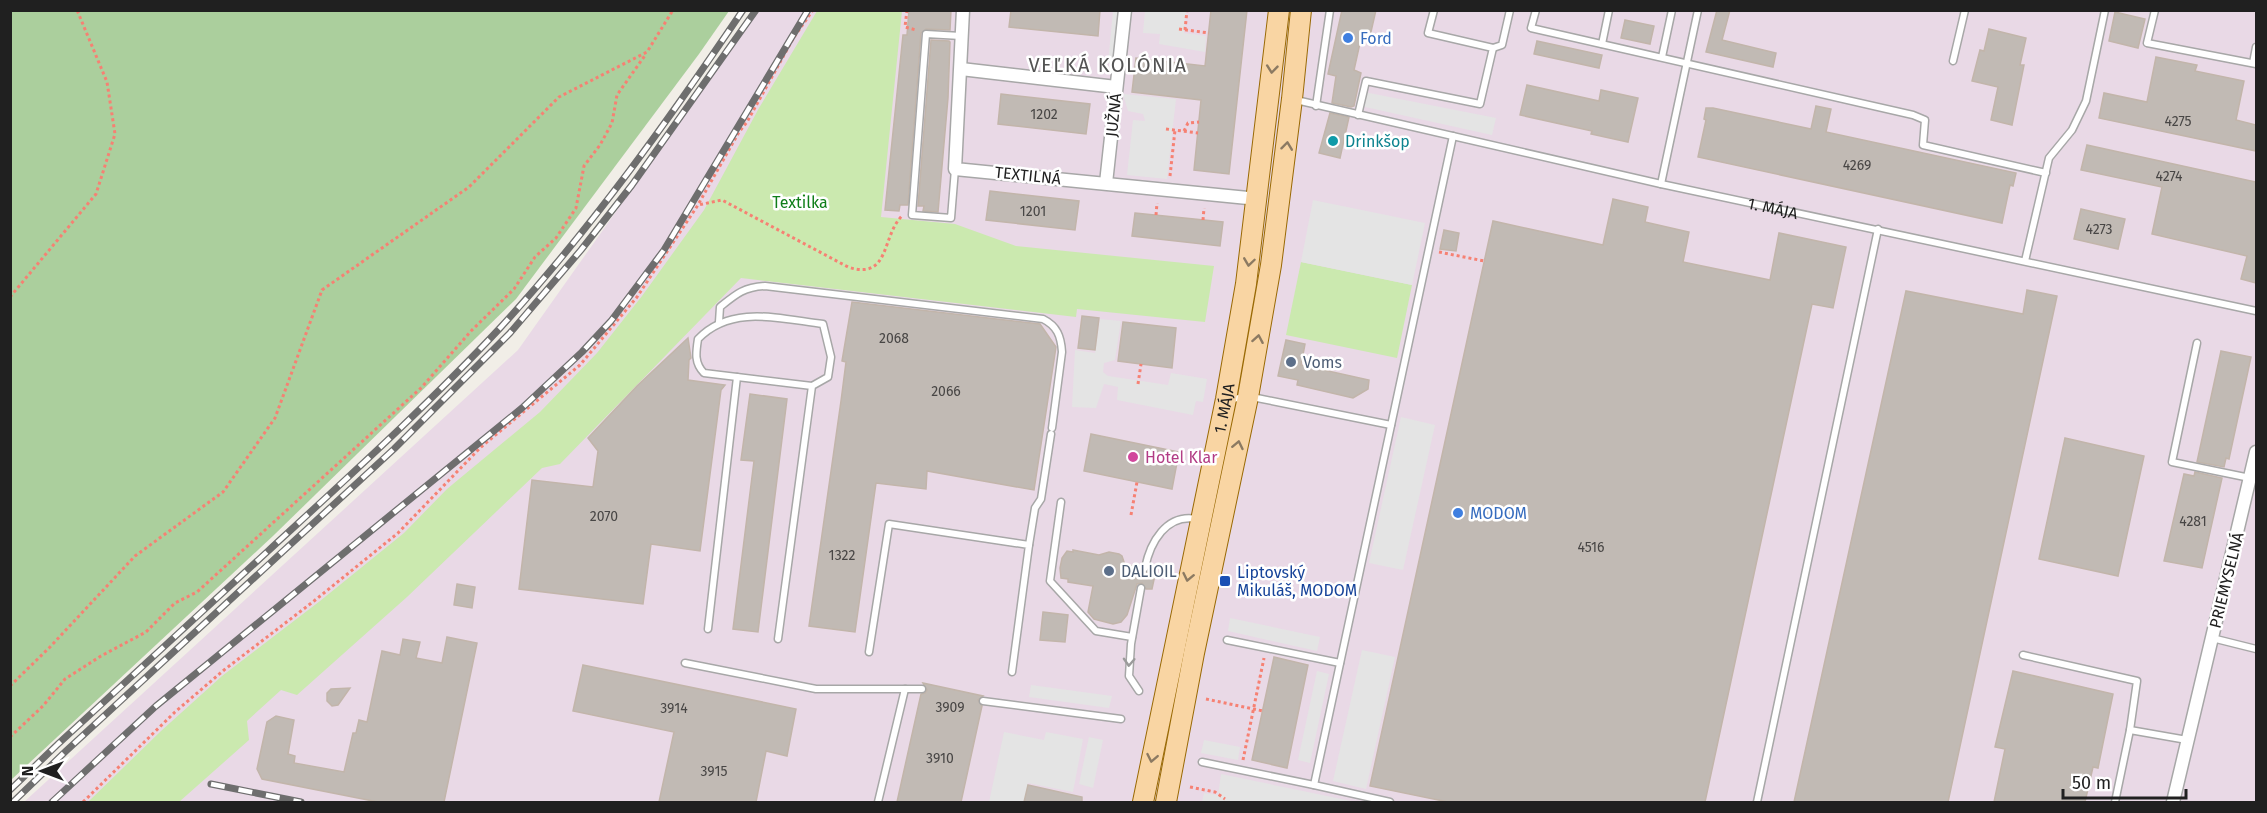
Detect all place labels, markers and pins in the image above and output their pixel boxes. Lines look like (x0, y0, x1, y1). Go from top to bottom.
place label: Ford (1360, 29, 1392, 48)
marker: Ford (1341, 31, 1355, 45)
place label: Drinkšop (1345, 132, 1410, 151)
marker: Drinkšop (1326, 134, 1340, 148)
place label: Voms (1303, 353, 1342, 372)
marker: Voms (1284, 355, 1298, 369)
place label: Hotel Klar (1145, 448, 1218, 467)
marker: Hotel Klar (1126, 450, 1140, 464)
place label: MODOM (1470, 504, 1527, 523)
marker: MODOM (1451, 506, 1465, 520)
place label: DALIOIL (1121, 562, 1177, 581)
place label: Liptovský Mikuláš, MODOM (1237, 563, 1357, 600)
marker: DALIOIL (1102, 564, 1116, 578)
marker: Liptovský Mikuláš, MODOM (1218, 574, 1232, 588)

